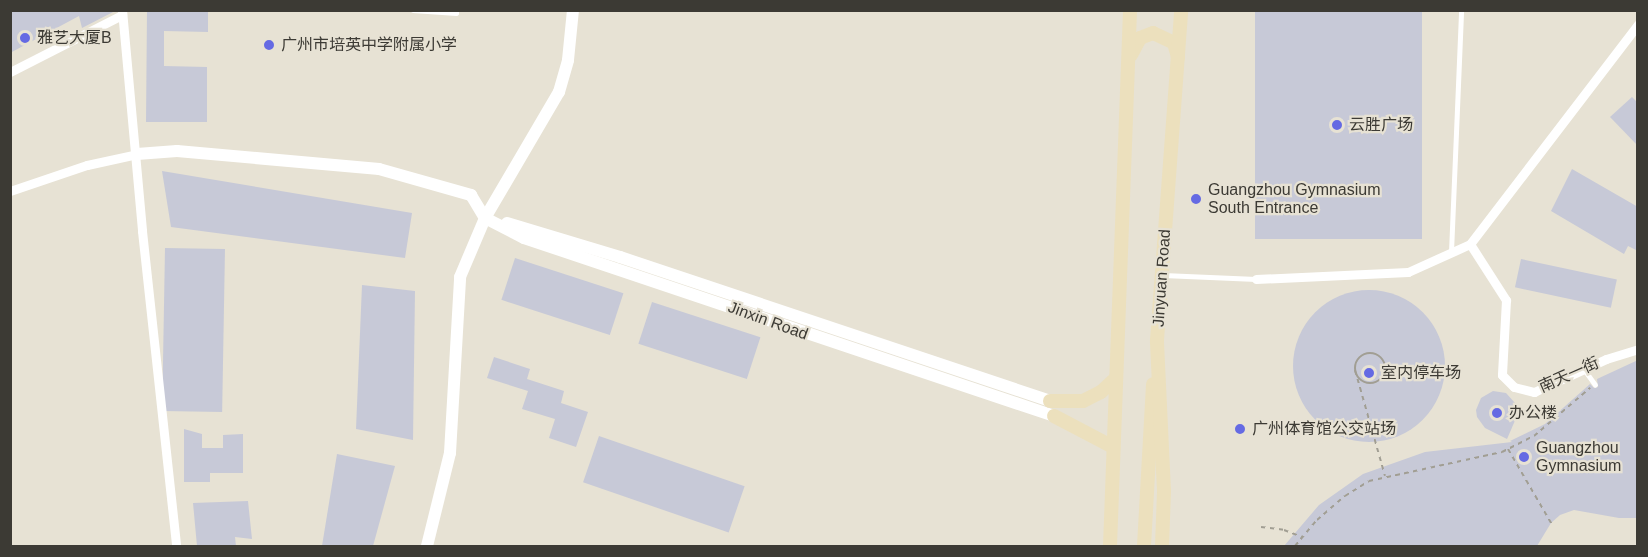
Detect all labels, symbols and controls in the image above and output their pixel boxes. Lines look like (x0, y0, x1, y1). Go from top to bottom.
place label: 雅艺大厦B (37, 28, 112, 48)
marker: 雅艺大厦B (18, 31, 32, 45)
place label: 广州市培英中学附属小学 (281, 35, 457, 55)
marker: 广州市培英中学附属小学 (262, 38, 276, 52)
place label: 云胜广场 (1349, 115, 1413, 135)
marker: 云胜广场 (1330, 118, 1344, 132)
place label: Guangzhou Gymnasium South Entrance (1208, 180, 1381, 218)
marker: Guangzhou Gymnasium South Entrance (1189, 192, 1203, 206)
street label: Jinyuan Road (1149, 229, 1175, 327)
street label: Jinxin Road (725, 298, 811, 344)
street label: 南天一街 (1536, 353, 1602, 397)
place label: 室内停车场 (1381, 363, 1461, 383)
marker: 室内停车场 (1362, 366, 1376, 380)
place label: 办公楼 (1509, 403, 1557, 423)
marker: 办公楼 (1490, 406, 1504, 420)
place label: 广州体育馆公交站场 (1252, 419, 1396, 439)
marker: 广州体育馆公交站场 (1233, 422, 1247, 436)
place label: Guangzhou Gymnasium (1536, 438, 1621, 476)
marker: Guangzhou Gymnasium (1517, 450, 1531, 464)

